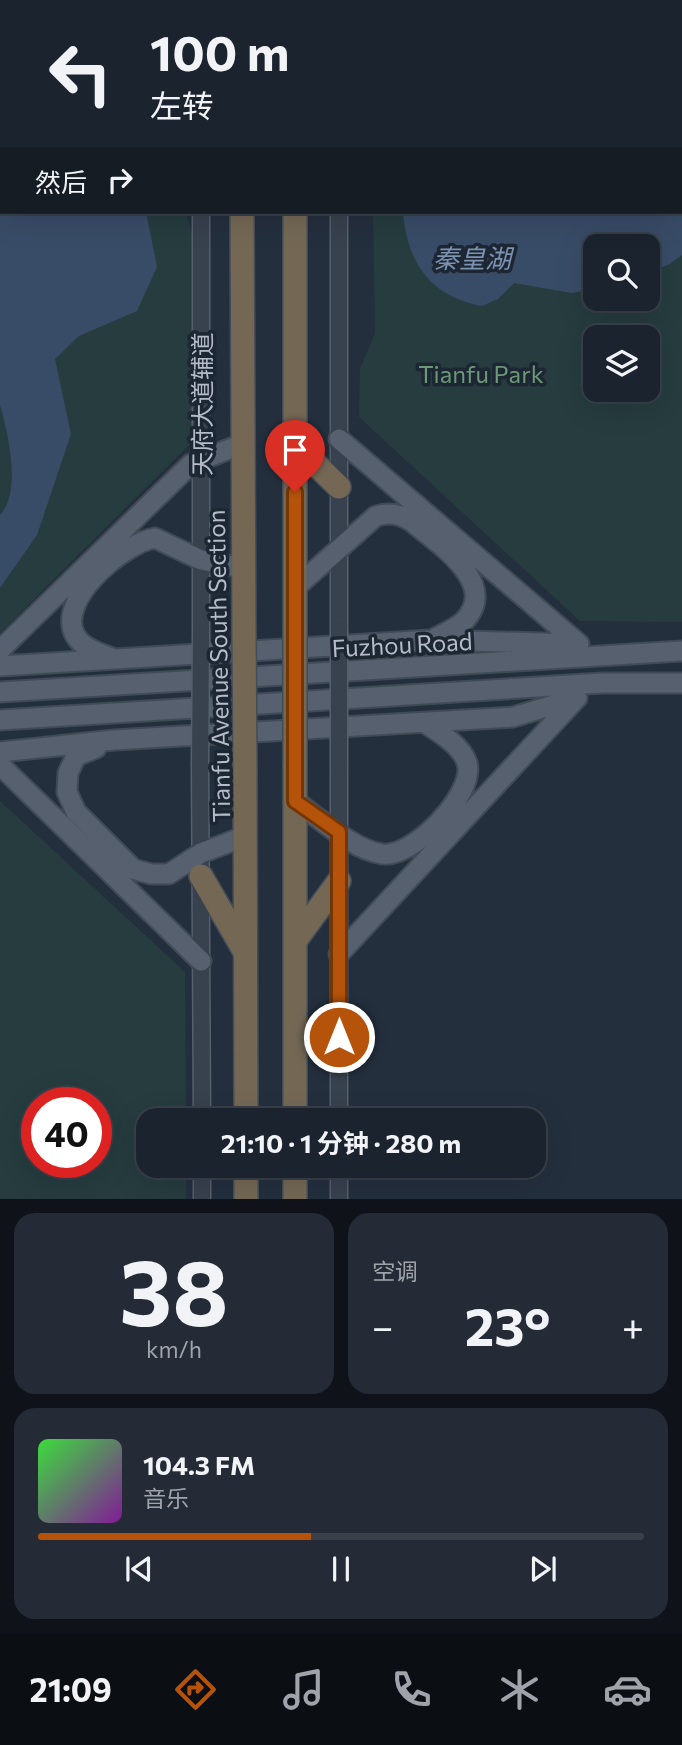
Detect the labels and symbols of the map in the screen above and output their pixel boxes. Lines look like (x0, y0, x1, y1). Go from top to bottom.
water label: 秦皇湖 (433, 242, 515, 273)
street label: 天府大道辅道 (187, 332, 216, 476)
park label: Tianfu Park (418, 359, 544, 388)
pin (265, 420, 325, 492)
street label: Tianfu Avenue South Section (201, 509, 235, 823)
street label: Fuzhou Road (331, 626, 473, 662)
position arrow (302, 1000, 376, 1074)
speed limit sign: 40 (21, 1087, 112, 1178)

